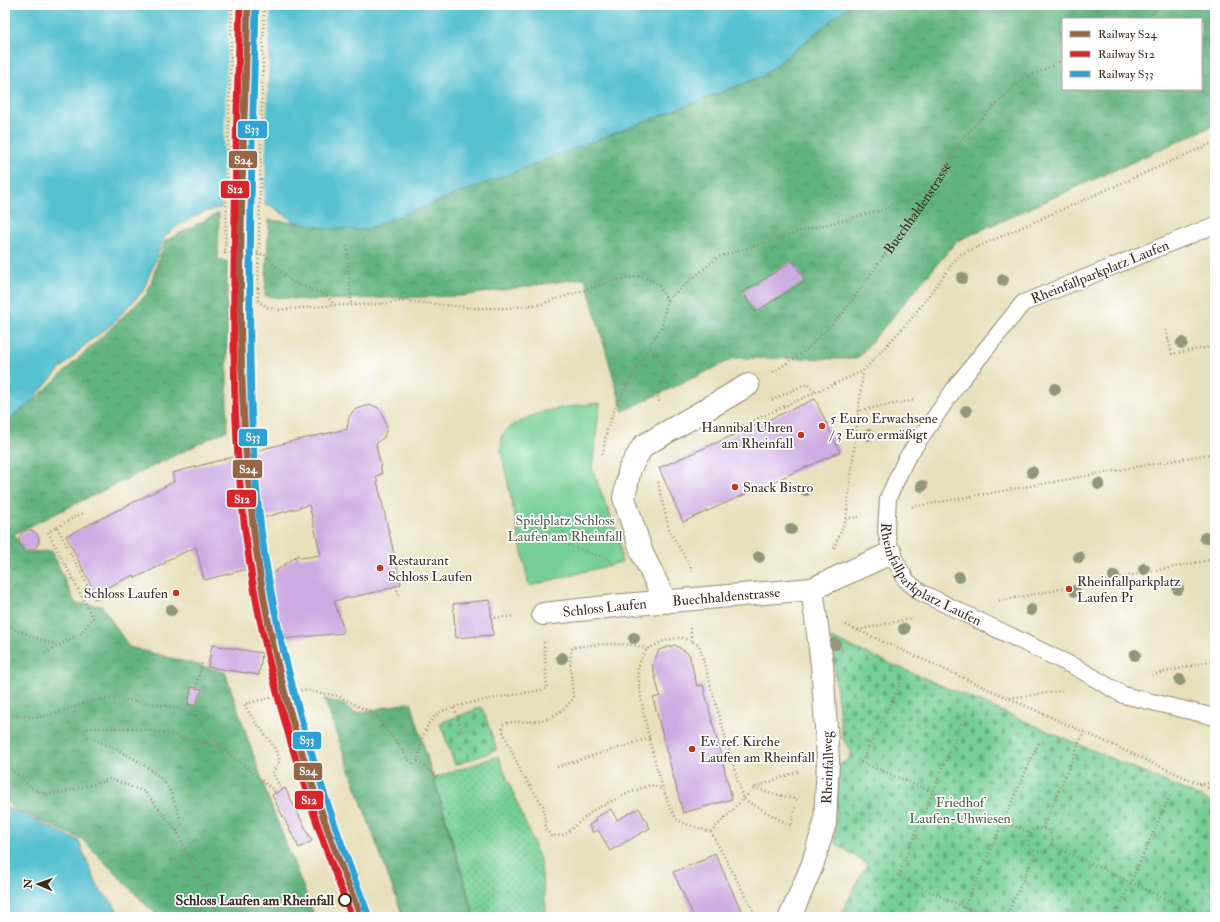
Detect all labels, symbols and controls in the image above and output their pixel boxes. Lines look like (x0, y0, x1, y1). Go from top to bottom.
legend (1062, 18, 1202, 90)
text: Railway S24 (1098, 27, 1157, 42)
text: Railway S12 (1098, 47, 1155, 62)
text: Railway S33 (1098, 67, 1154, 82)
line badge: S33 (237, 120, 268, 139)
text: S33 (245, 123, 259, 136)
line badge: S24 (228, 150, 258, 169)
text: S24 (234, 154, 253, 168)
street label: Buechhaldenstrasse (880, 158, 955, 257)
line badge: S12 (220, 180, 250, 199)
text: S12 (227, 183, 243, 196)
street label: Rheinfallparkplatz Laufen (1028, 236, 1172, 308)
place label: 5 Euro Erwachsene / 3 Euro ermäßigt (829, 410, 938, 443)
place label: Hannibal Uhren am Rheinfall (701, 419, 793, 452)
marker: 5 Euro Erwachsene / 3 Euro ermäßigt (817, 421, 827, 431)
line badge: S33 (238, 428, 268, 447)
marker: Hannibal Uhren am Rheinfall (796, 430, 806, 440)
text: S33 (246, 431, 260, 444)
line badge: S24 (232, 459, 263, 479)
text: S24 (239, 463, 258, 477)
place label: Snack Bistro (743, 479, 813, 496)
marker: Snack Bistro (730, 482, 740, 492)
line badge: S12 (226, 489, 257, 508)
text: S12 (234, 493, 250, 506)
park label: Spielplatz Schloss Laufen am Rheinfall (508, 512, 623, 545)
street label: Rheinfallparkplatz Laufen (877, 522, 985, 629)
place label: Restaurant Schloss Laufen (388, 552, 472, 585)
marker: Restaurant Schloss Laufen (375, 563, 385, 573)
place label: Rheinfallparkplatz Laufen P1 (1077, 573, 1181, 606)
street label: Buechhaldenstrasse (672, 583, 781, 609)
marker: Rheinfallparkplatz Laufen P1 (1064, 584, 1074, 594)
place label: Schloss Laufen (84, 585, 168, 602)
marker: Schloss Laufen (171, 588, 181, 598)
street label: Schloss Laufen (562, 595, 647, 620)
street label: Rheinfallweg (817, 730, 837, 804)
line badge: S33 (292, 731, 322, 750)
place label: Ev. ref. Kirche Laufen am Rheinfall (700, 733, 815, 766)
text: S33 (300, 734, 314, 747)
marker: Ev. ref. Kirche Laufen am Rheinfall (687, 744, 697, 754)
line badge: S24 (293, 762, 323, 781)
text: S24 (299, 765, 318, 779)
line badge: S12 (294, 790, 324, 810)
text: S12 (301, 794, 317, 807)
park label: Friedhof Laufen-Uhwiesen (909, 794, 1011, 827)
north arrow (18, 864, 58, 904)
text: N (22, 877, 35, 890)
place label: Schloss Laufen am Rheinfall (176, 892, 334, 909)
marker: Schloss Laufen am Rheinfall (338, 893, 352, 907)

